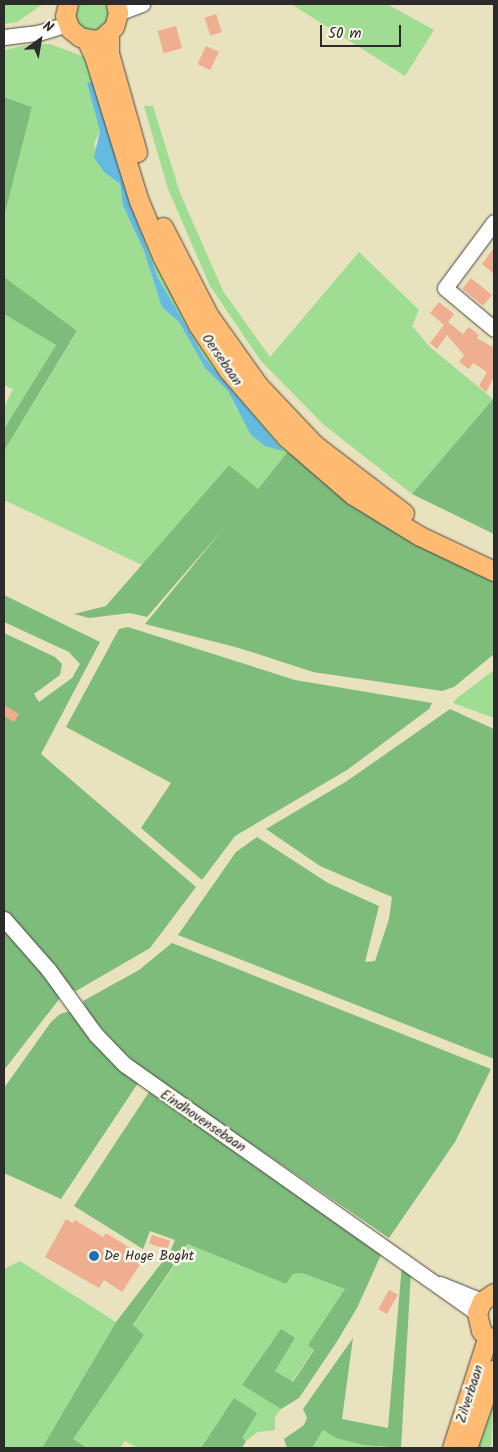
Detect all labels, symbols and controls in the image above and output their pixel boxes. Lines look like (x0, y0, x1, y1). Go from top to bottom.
north arrow (15, 15, 65, 65)
scale bar (323, 15, 404, 47)
text: N (38, 16, 58, 39)
text: 50 m (328, 22, 362, 46)
street label: Oersebaan (198, 331, 246, 389)
street label: Eindhovensebaan (157, 1086, 249, 1156)
place label: De Hoge Boght (104, 1248, 194, 1264)
marker: De Hoge Boght (88, 1250, 100, 1262)
street label: Zilverbaan (453, 1363, 487, 1425)

